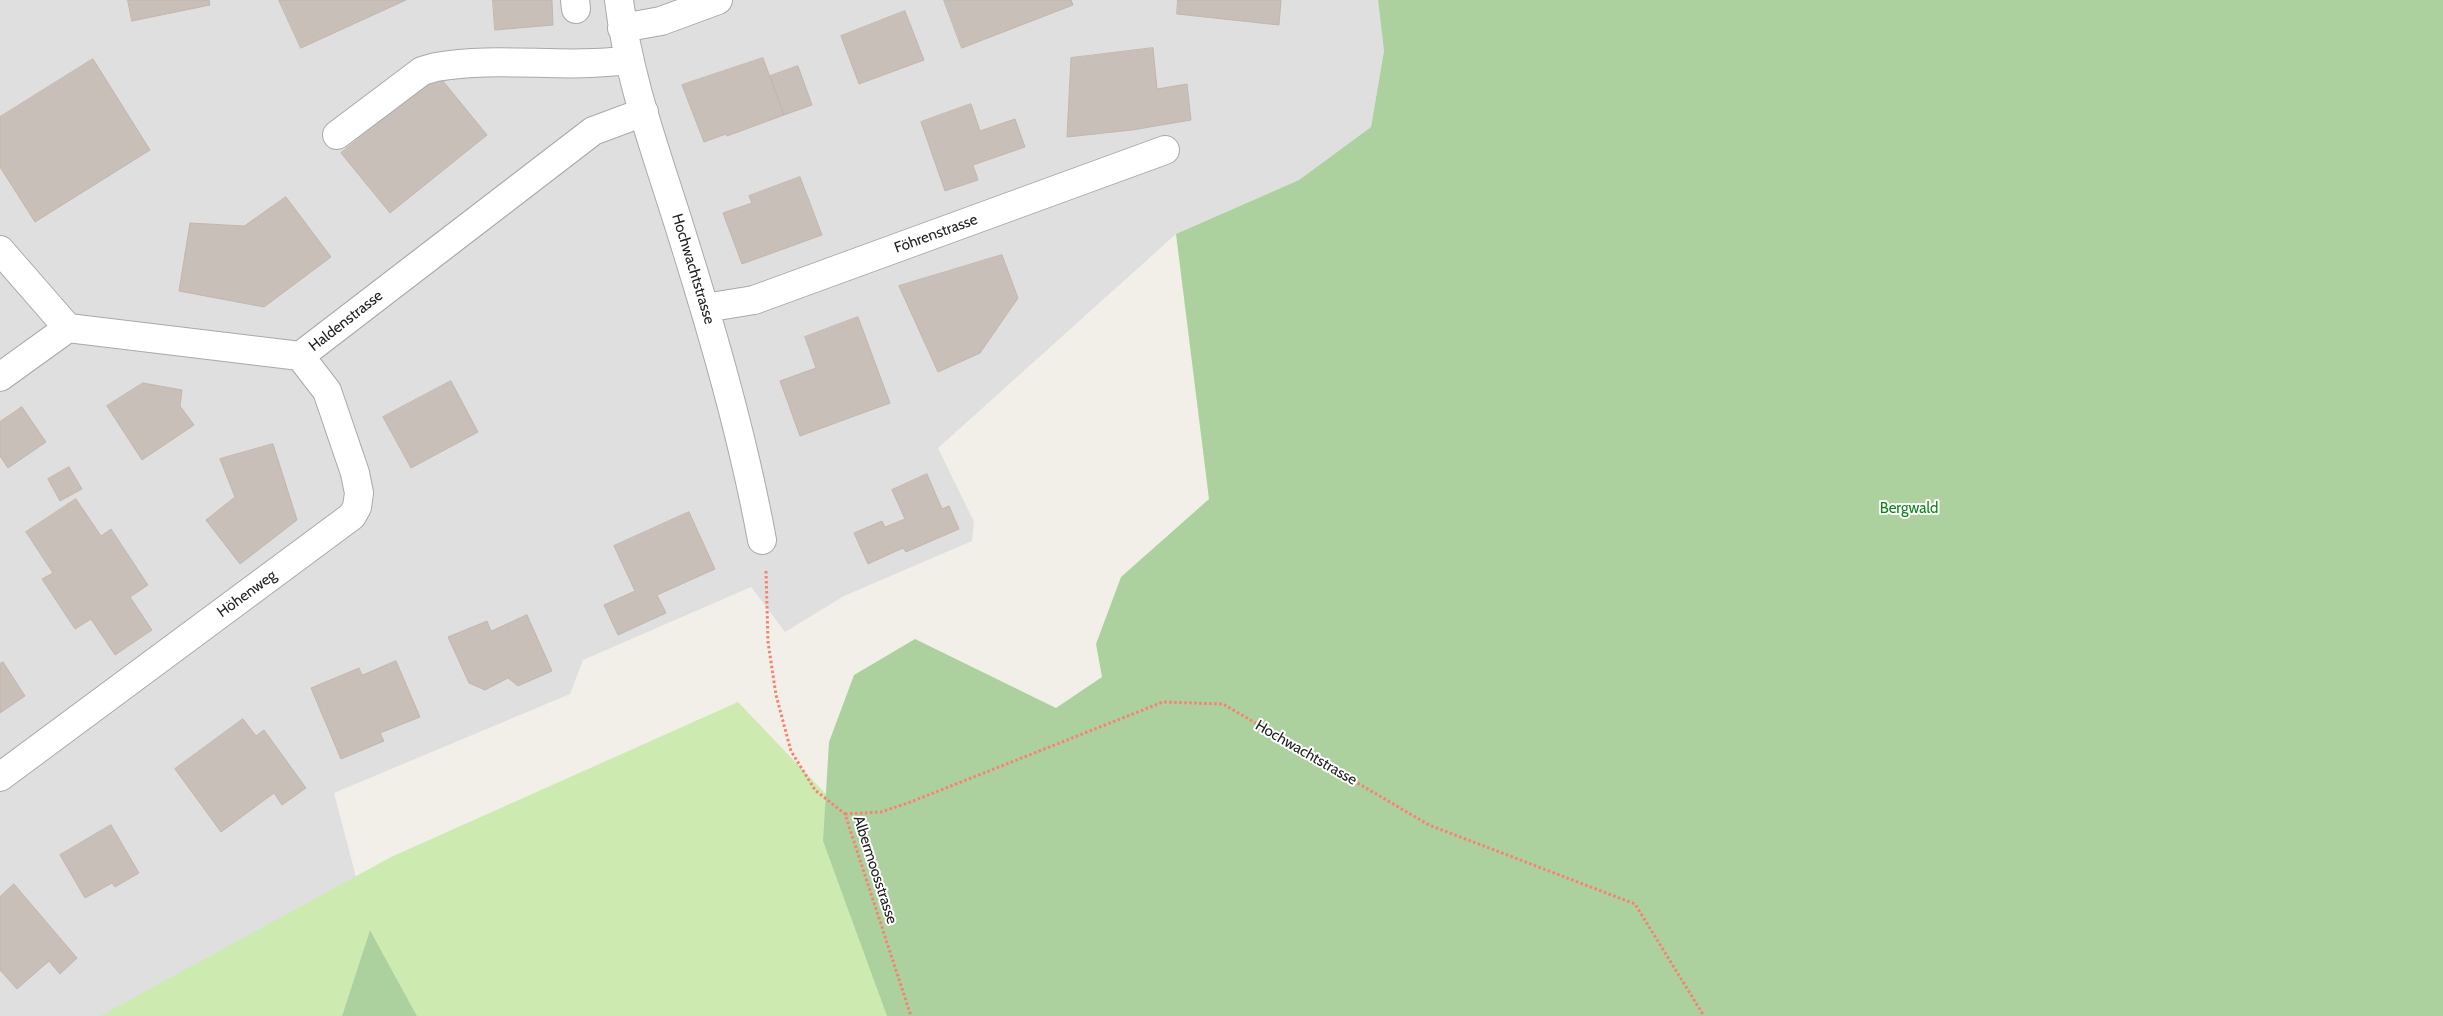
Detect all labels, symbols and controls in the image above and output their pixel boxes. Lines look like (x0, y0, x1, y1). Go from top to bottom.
street label: Föhrenstrasse (892, 211, 980, 257)
street label: Hochwachtstrasse (668, 212, 718, 326)
street label: Haldenstrasse (306, 287, 386, 355)
park label: Bergwald (1880, 500, 1938, 518)
street label: Höhenweg (214, 567, 280, 621)
street label: Hochwachtstrasse (1252, 717, 1360, 789)
street label: Albermoosstrasse (849, 814, 901, 926)

